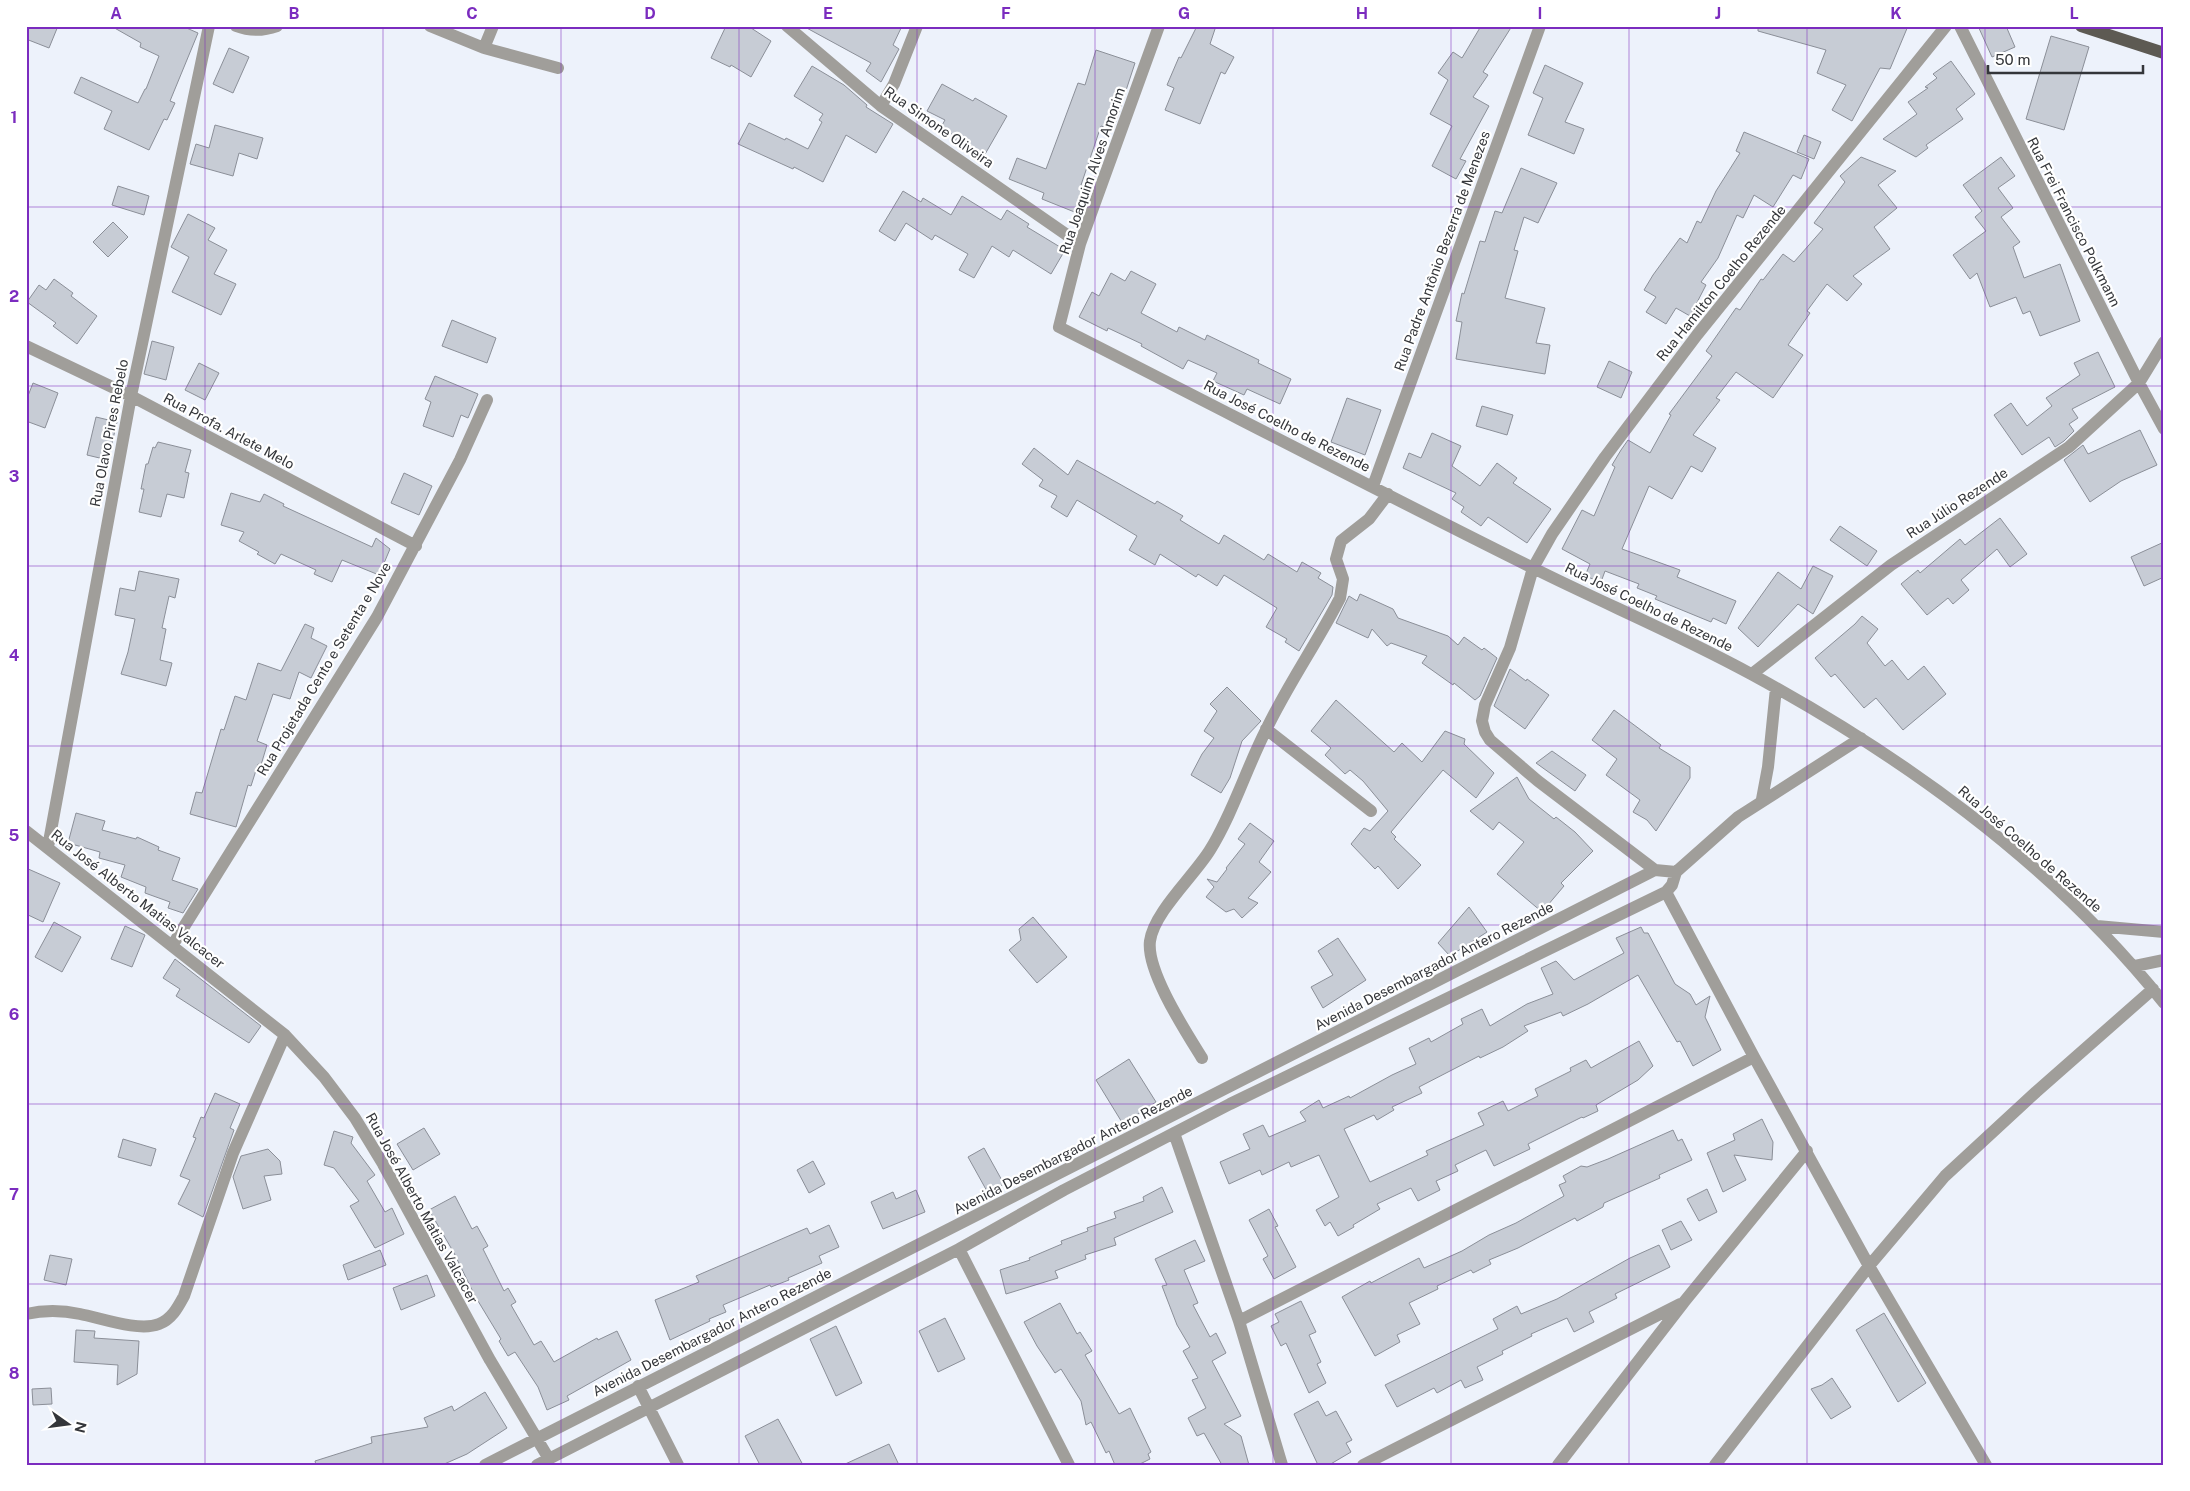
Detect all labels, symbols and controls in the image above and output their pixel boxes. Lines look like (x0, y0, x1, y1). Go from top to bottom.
text: A (110, 4, 122, 23)
text: B (289, 4, 300, 23)
text: C (466, 4, 478, 23)
text: D (644, 4, 656, 23)
text: E (823, 4, 833, 23)
text: F (1001, 4, 1011, 23)
text: G (1178, 4, 1190, 23)
text: H (1356, 4, 1368, 23)
text: I (1538, 4, 1542, 23)
text: J (1715, 4, 1721, 23)
text: K (1890, 4, 1902, 23)
text: L (2069, 4, 2079, 23)
scale bar (1988, 42, 2142, 74)
text: 50 m (1995, 51, 2030, 68)
street label: Rua Simone Oliveira (881, 83, 997, 171)
street label: Rua Joaquim Alves Amorim (1056, 85, 1128, 257)
text: 1 (11, 108, 17, 127)
street label: Rua Padre Antônio Bezerra de Menezes (1391, 129, 1493, 373)
street label: Rua Frei Francisco Polkmann (2024, 135, 2124, 309)
street label: Rua Hamilton Coelho Rezende (1653, 202, 1789, 364)
text: 2 (9, 287, 19, 306)
street label: Rua Olavo Pires Rebelo (87, 358, 131, 508)
street label: Rua José Coelho de Rezende (1201, 377, 1373, 475)
street label: Rua Profa. Arlete Melo (161, 390, 297, 472)
street label: Rua Júlio Rezende (1904, 464, 2011, 542)
text: 3 (9, 467, 19, 486)
street label: Rua Projetada Cento e Setenta e Nove (254, 559, 394, 779)
street label: Rua José Coelho de Rezende (1563, 559, 1736, 655)
text: 4 (9, 646, 20, 665)
street label: Rua José Coelho de Rezende (1955, 782, 2105, 916)
text: 5 (9, 826, 20, 845)
street label: Rua José Alberto Matias Valcacer (48, 826, 228, 972)
street label: Avenida Desembargador Antero Rezende (1312, 899, 1556, 1033)
text: 6 (9, 1005, 19, 1024)
street label: Avenida Desembargador Antero Rezende (951, 1083, 1195, 1217)
street label: Rua José Alberto Matias Valcacer (363, 1110, 481, 1306)
text: 7 (9, 1185, 19, 1204)
street label: Avenida Desembargador Antero Rezende (590, 1265, 834, 1399)
text: 8 (9, 1364, 20, 1383)
north arrow (42, 1398, 92, 1448)
text: N (72, 1420, 90, 1434)

